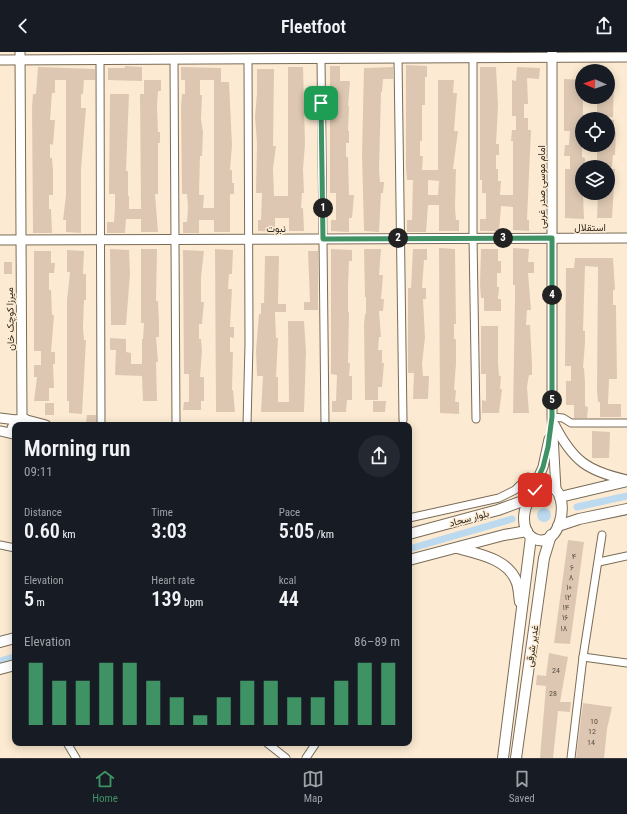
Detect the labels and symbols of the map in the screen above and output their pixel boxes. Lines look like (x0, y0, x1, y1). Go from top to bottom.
north arrow (575, 64, 615, 104)
pin (304, 86, 338, 120)
street label: امام موسی صدر غربی (536, 145, 548, 229)
pin: 1 (313, 198, 333, 218)
street label: استقلال (574, 222, 606, 233)
street label: نبوت (266, 223, 286, 235)
pin: 2 (388, 228, 408, 248)
pin: 3 (493, 228, 513, 248)
pin: 4 (542, 285, 562, 305)
street label: میرزا کوچک خان (4, 287, 18, 351)
pin: 5 (542, 390, 562, 410)
pin (518, 473, 552, 507)
street label: بلوار سجاد (448, 507, 490, 530)
house number: ۴ (572, 552, 577, 561)
house number: ۶ (570, 563, 574, 572)
house number: ۸ (569, 573, 574, 582)
house number: ۱۰ (566, 583, 572, 592)
house number: ۱۲ (565, 593, 571, 602)
house number: ۱۴ (563, 603, 570, 612)
house number: ۱۶ (562, 613, 568, 622)
street label: غدیر شرقی (524, 624, 541, 668)
house number: ۱۸ (560, 624, 568, 633)
house number: 24 (552, 666, 560, 675)
house number: 28 (549, 689, 557, 698)
house number: 10 (590, 717, 598, 726)
house number: 12 (588, 727, 596, 736)
house number: 14 (587, 738, 595, 747)

